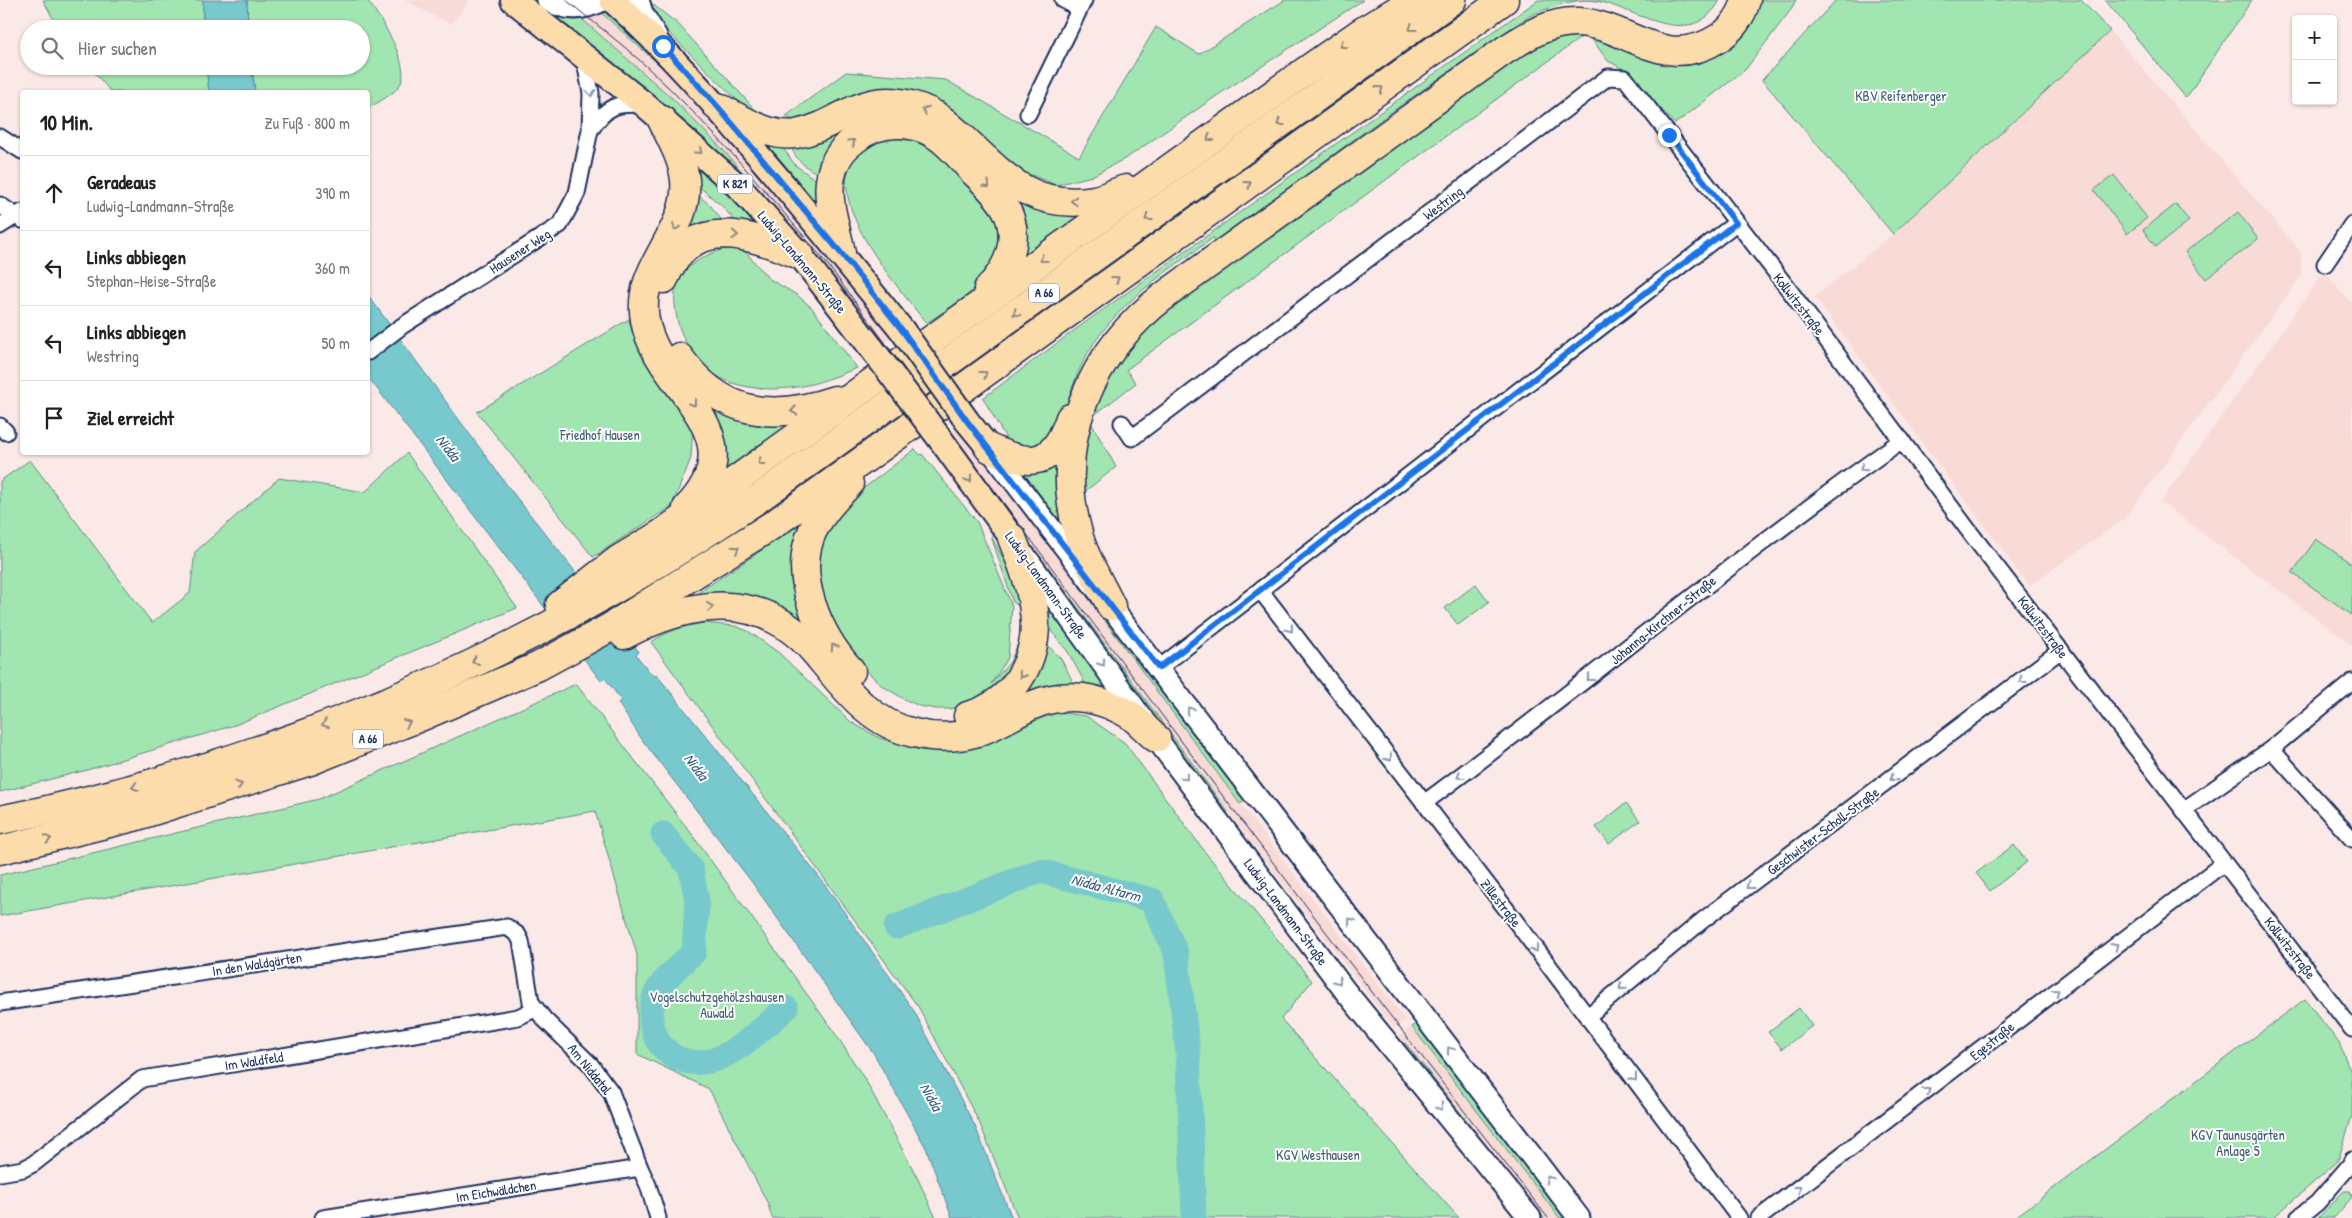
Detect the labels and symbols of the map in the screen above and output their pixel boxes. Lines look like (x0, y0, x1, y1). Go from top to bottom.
one-way arrow (1409, 23, 1418, 31)
route start (652, 35, 675, 58)
one-way arrow (1339, 39, 1349, 48)
one-way arrow (1374, 86, 1384, 95)
park label: KBV Reifenberger (1855, 86, 1947, 106)
one-way arrow (585, 89, 596, 97)
one-way arrow (921, 106, 930, 116)
one-way arrow (1276, 117, 1286, 126)
route end (1658, 124, 1681, 147)
one-way arrow (1207, 133, 1216, 141)
one-way arrow (846, 138, 855, 147)
one-way arrow (694, 146, 703, 155)
road number: K 821 (718, 174, 752, 193)
one-way arrow (981, 179, 990, 188)
one-way arrow (1242, 181, 1252, 190)
street label: Westring (1419, 181, 1467, 225)
one-way arrow (1069, 196, 1077, 207)
street label: Ludwig-Landmann-Straße (753, 206, 851, 318)
one-way arrow (1144, 212, 1154, 221)
one-way arrow (671, 222, 682, 231)
street label: Hausener Weg (485, 224, 555, 278)
one-way arrow (732, 229, 740, 240)
one-way arrow (1039, 253, 1049, 262)
street label: Kollwitzstraße (1768, 269, 1830, 339)
one-way arrow (1110, 276, 1120, 285)
road number: A 66 (1029, 284, 1059, 302)
one-way arrow (1012, 307, 1022, 316)
one-way arrow (978, 371, 988, 380)
one-way arrow (687, 397, 696, 407)
one-way arrow (790, 405, 798, 416)
park label: Friedhof Hausen (559, 425, 640, 444)
water label: Nidda (431, 430, 467, 467)
one-way arrow (758, 456, 767, 464)
one-way arrow (1859, 462, 1868, 471)
one-way arrow (964, 473, 972, 482)
street label: Ludwig-Landmann-Straße (1000, 527, 1092, 643)
one-way arrow (731, 545, 740, 555)
street label: Johanna-Kirchner-Straße (1606, 571, 1721, 669)
street label: Kollwitzstraße (2013, 592, 2073, 663)
one-way arrow (706, 601, 714, 612)
one-way arrow (1284, 623, 1292, 632)
one-way arrow (831, 643, 840, 653)
one-way arrow (471, 655, 480, 666)
one-way arrow (1096, 657, 1105, 667)
one-way arrow (1019, 670, 1029, 679)
one-way arrow (1587, 673, 1596, 681)
one-way arrow (2019, 674, 2028, 682)
one-way arrow (1188, 707, 1196, 716)
one-way arrow (321, 718, 330, 729)
one-way arrow (402, 718, 411, 729)
road number: A 66 (353, 730, 383, 749)
water label: Nidda (679, 749, 715, 786)
one-way arrow (1383, 752, 1392, 761)
one-way arrow (1456, 770, 1466, 779)
one-way arrow (1179, 771, 1188, 781)
one-way arrow (1889, 772, 1899, 781)
one-way arrow (132, 781, 140, 791)
one-way arrow (234, 781, 242, 791)
street label: Geschwister-Scholl-Straße (1763, 782, 1884, 880)
one-way arrow (43, 834, 52, 845)
street label: Ludwig-Landmann-Straße (1239, 855, 1333, 970)
water label: Nidda Altarm (1069, 868, 1144, 907)
street label: Zillestraße (1476, 875, 1526, 932)
one-way arrow (1746, 880, 1755, 888)
street label: Kollwitzstraße (2259, 913, 2321, 983)
one-way arrow (1349, 918, 1357, 927)
one-way arrow (1530, 943, 1538, 952)
one-way arrow (2109, 943, 2118, 951)
street label: In den Waldgärten (211, 947, 303, 981)
one-way arrow (1332, 975, 1340, 984)
one-way arrow (1619, 982, 1628, 990)
park label: Vogelschutzgehölzshausen Auwald (650, 987, 784, 1022)
one-way arrow (2050, 989, 2059, 997)
street label: Egestraße (1965, 1017, 2019, 1065)
street label: Am Niddatal (564, 1039, 617, 1098)
street label: Im Waldfeld (223, 1046, 285, 1075)
one-way arrow (1447, 1046, 1456, 1056)
one-way arrow (1628, 1072, 1637, 1082)
water label: Nidda (915, 1079, 949, 1116)
one-way arrow (1921, 1088, 1931, 1097)
one-way arrow (1435, 1101, 1444, 1110)
park label: KGV Taunusgärten Anlage 5 (2191, 1125, 2285, 1161)
park label: KGV Westhausen (1276, 1145, 1360, 1164)
street label: Im Eichwäldchen (454, 1175, 537, 1206)
one-way arrow (1546, 1175, 1555, 1185)
one-way arrow (1792, 1186, 1802, 1195)

